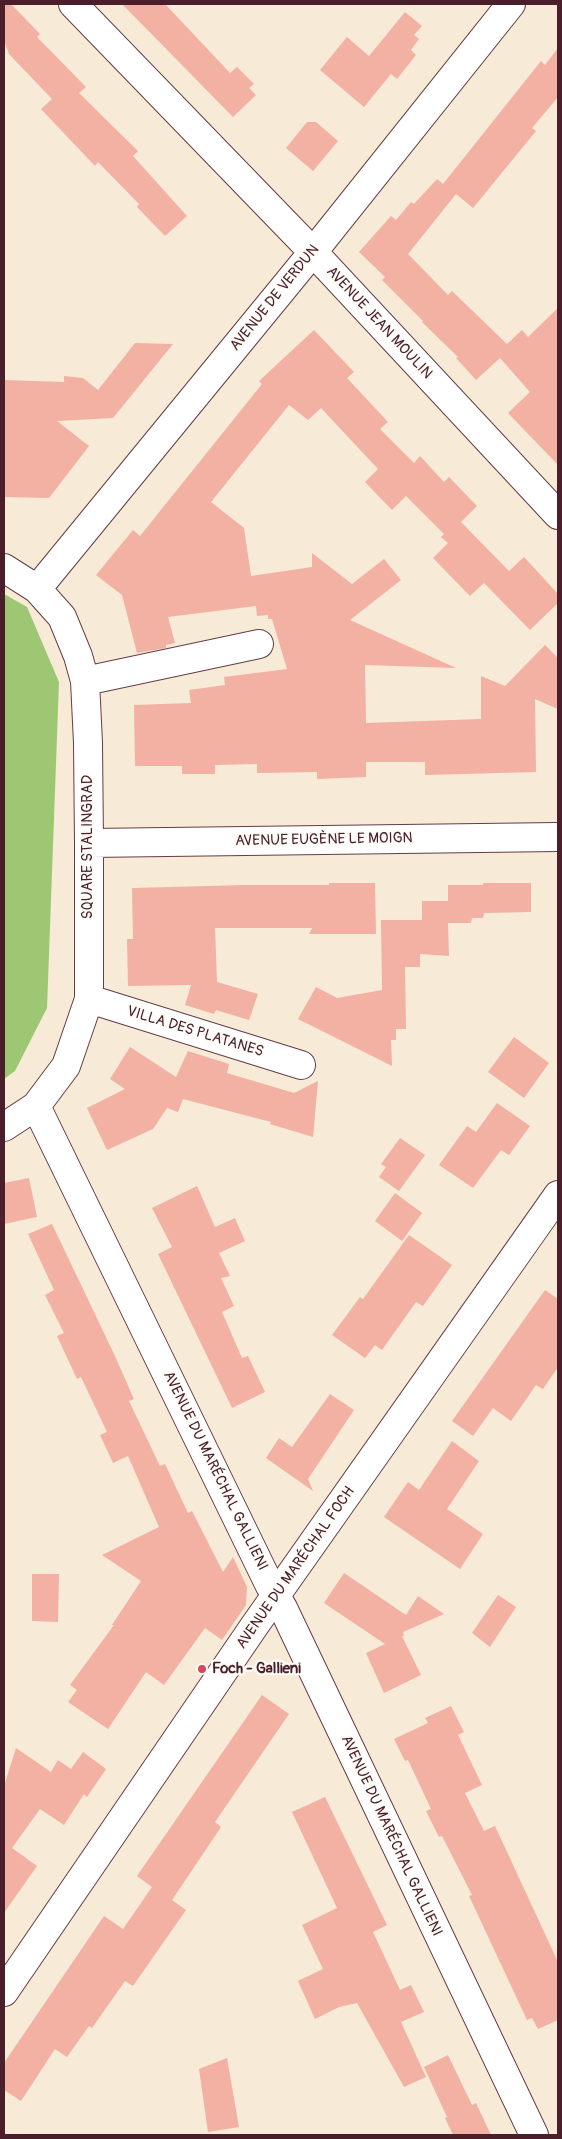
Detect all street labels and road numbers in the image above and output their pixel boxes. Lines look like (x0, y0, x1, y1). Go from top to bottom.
street label: AVENUE DE VERDUN (227, 241, 323, 355)
street label: AVENUE JEAN MOULIN (322, 263, 436, 383)
street label: SQUARE STALINGRAD (79, 775, 97, 919)
street label: AVENUE EUGÈNE LE MOIGN (235, 829, 413, 851)
street label: VILLA DES PLATANES (125, 1003, 265, 1061)
street label: AVENUE DU MARÉCHAL GALLIENI (159, 1368, 271, 1574)
street label: AVENUE DU MARÉCHAL FOCH (233, 1483, 359, 1653)
street label: AVENUE DU MARÉCHAL GALLIENI (336, 1733, 446, 1939)

